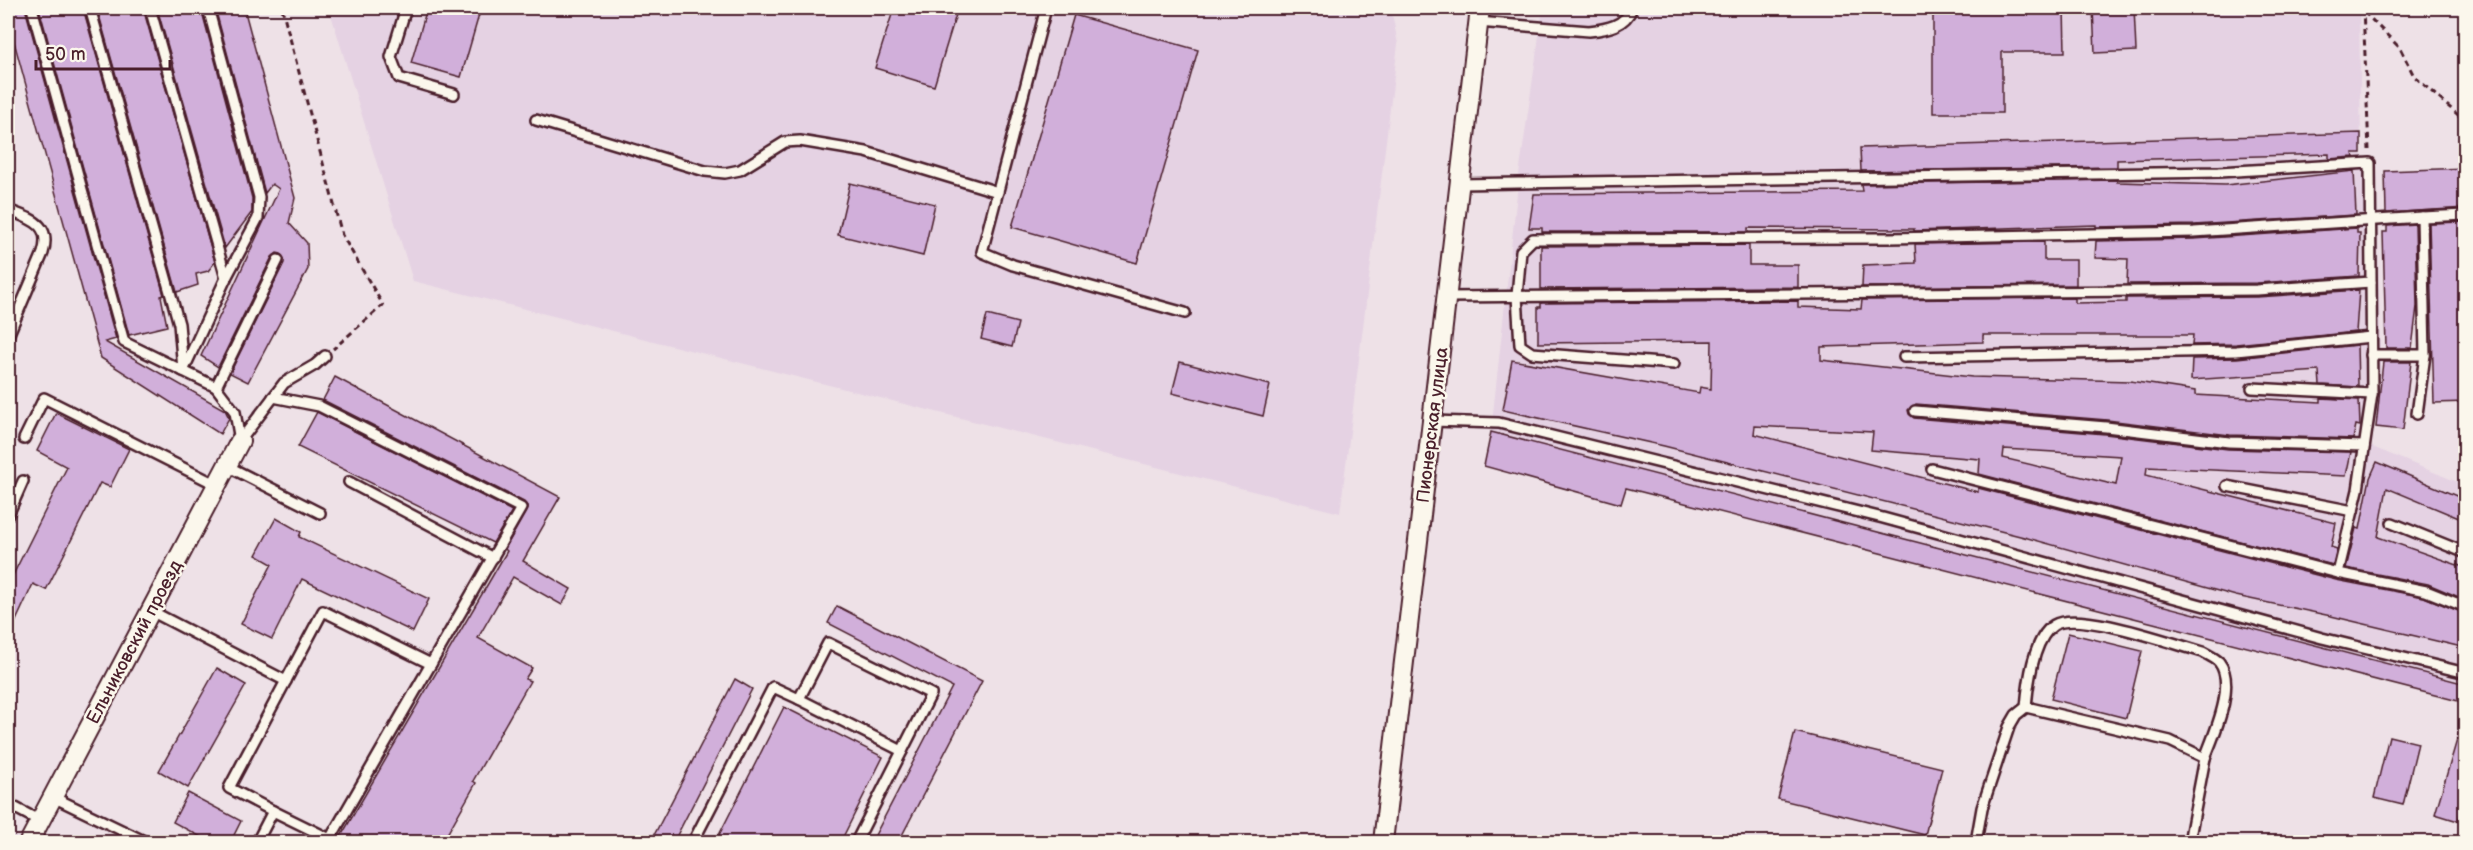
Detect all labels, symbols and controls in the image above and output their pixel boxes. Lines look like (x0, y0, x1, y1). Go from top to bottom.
scale bar (36, 33, 170, 71)
text: 50 m (45, 44, 86, 65)
street label: Пионерская улица (1413, 346, 1453, 504)
street label: Ельниковский проезд (82, 557, 187, 728)

